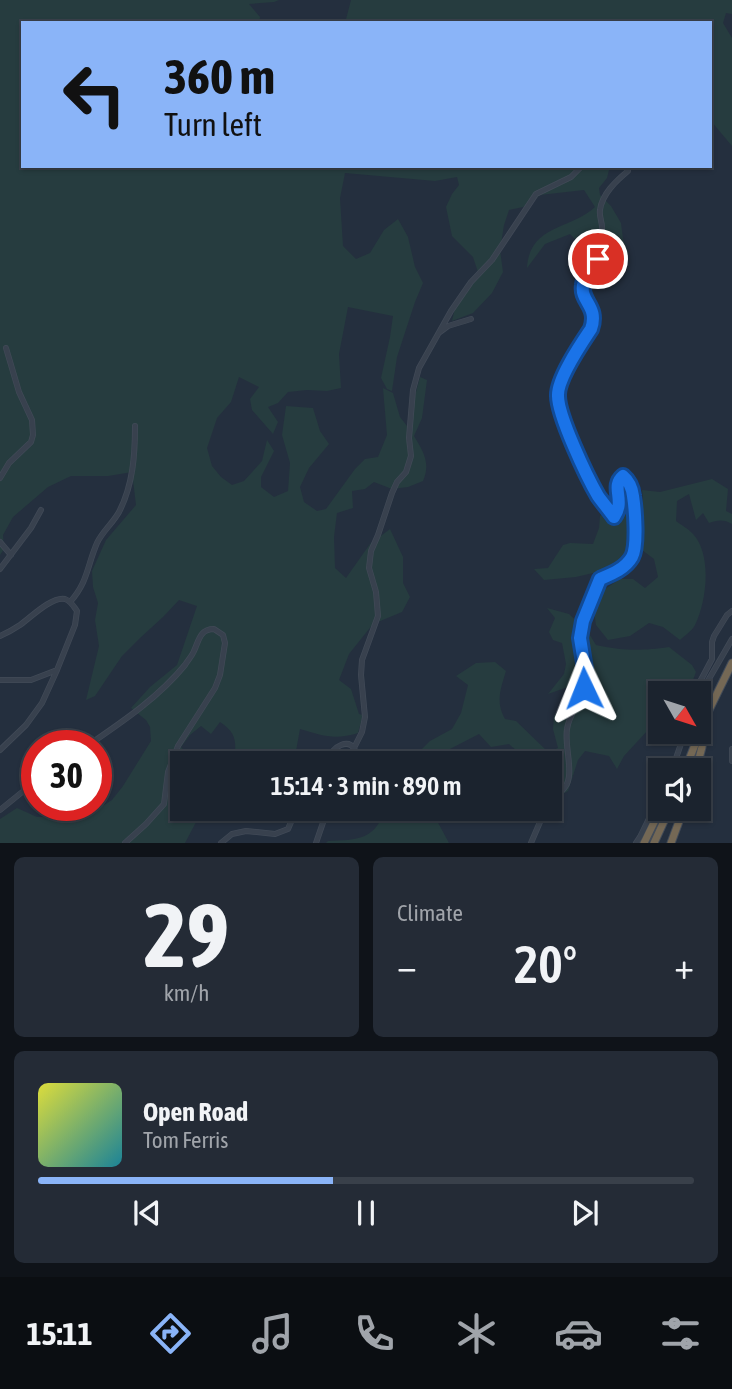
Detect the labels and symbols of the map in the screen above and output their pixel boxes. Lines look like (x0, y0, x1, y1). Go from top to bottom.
pin (568, 229, 628, 289)
position arrow (547, 651, 621, 725)
north arrow (648, 681, 710, 744)
speed limit sign: 30 (21, 730, 112, 821)

